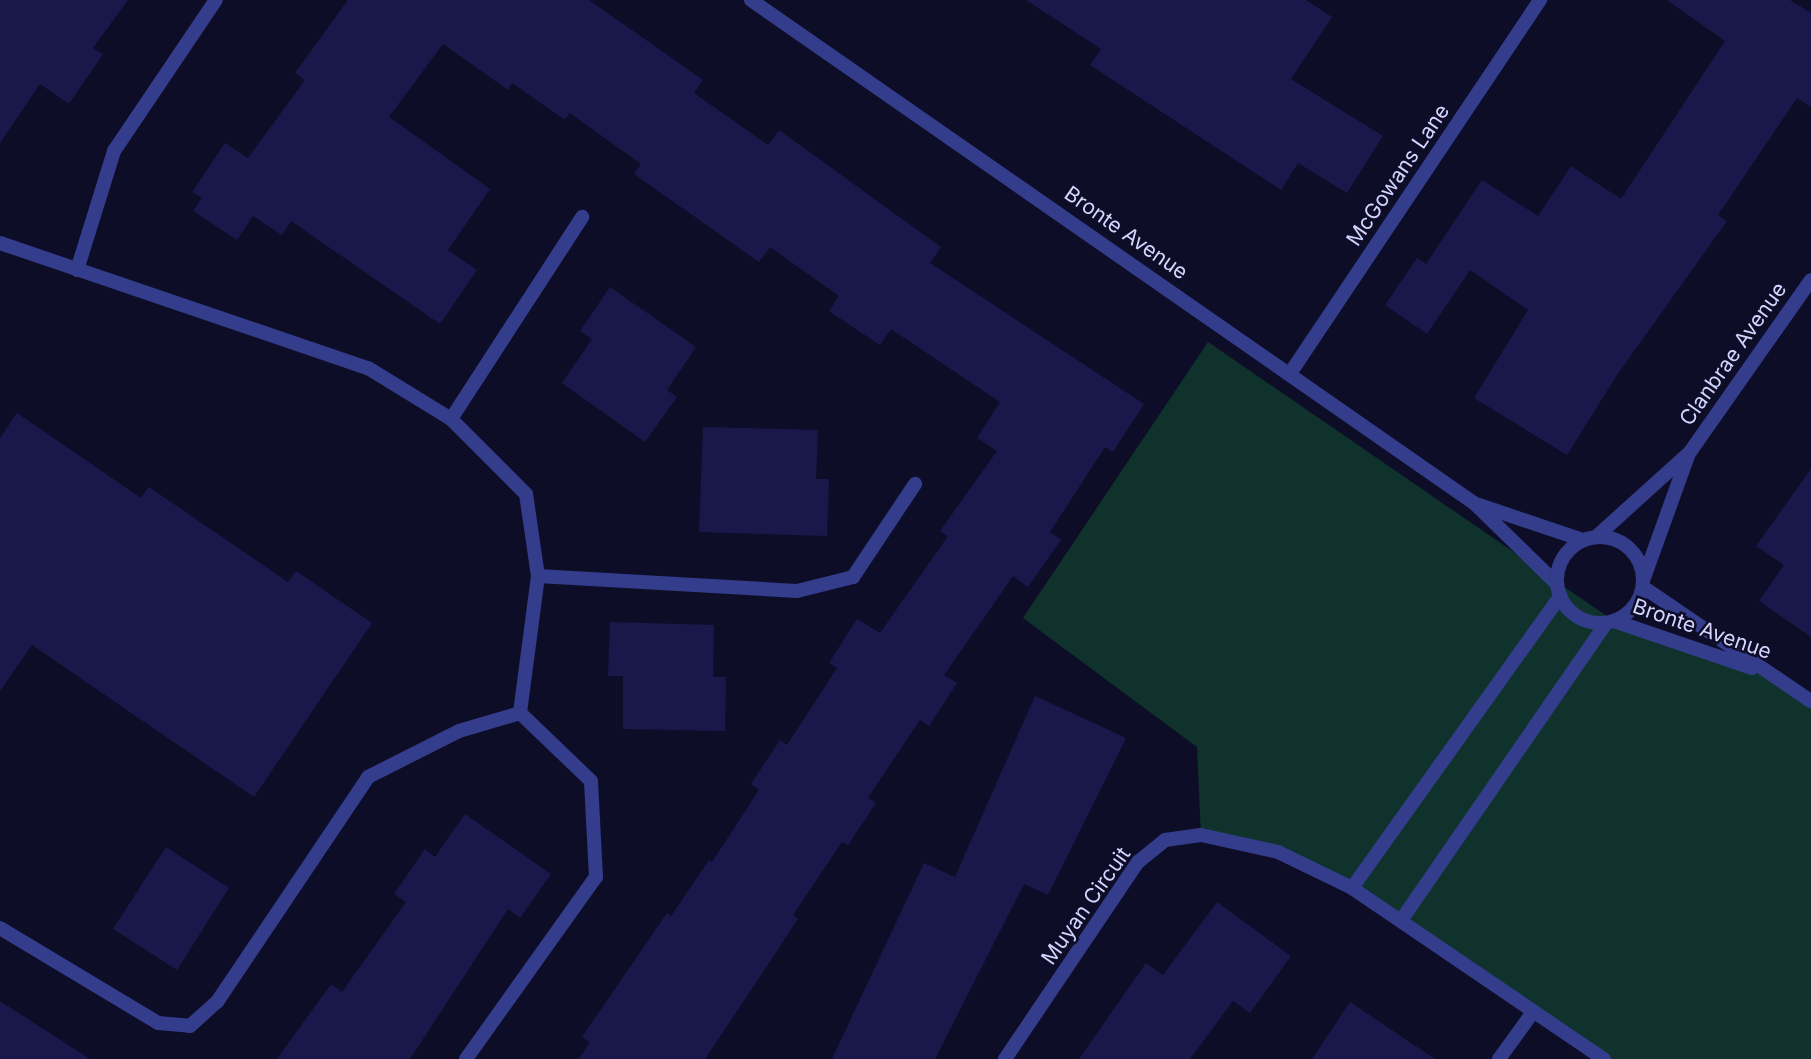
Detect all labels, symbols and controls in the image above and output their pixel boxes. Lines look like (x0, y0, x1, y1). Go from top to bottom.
street label: McGowans Lane (1341, 99, 1455, 251)
street label: Bronte Avenue (1059, 181, 1193, 285)
street label: Clanbrae Avenue (1674, 278, 1792, 430)
street label: Bronte Avenue (1629, 594, 1775, 664)
street label: Muyan Circuit (1036, 842, 1136, 970)

